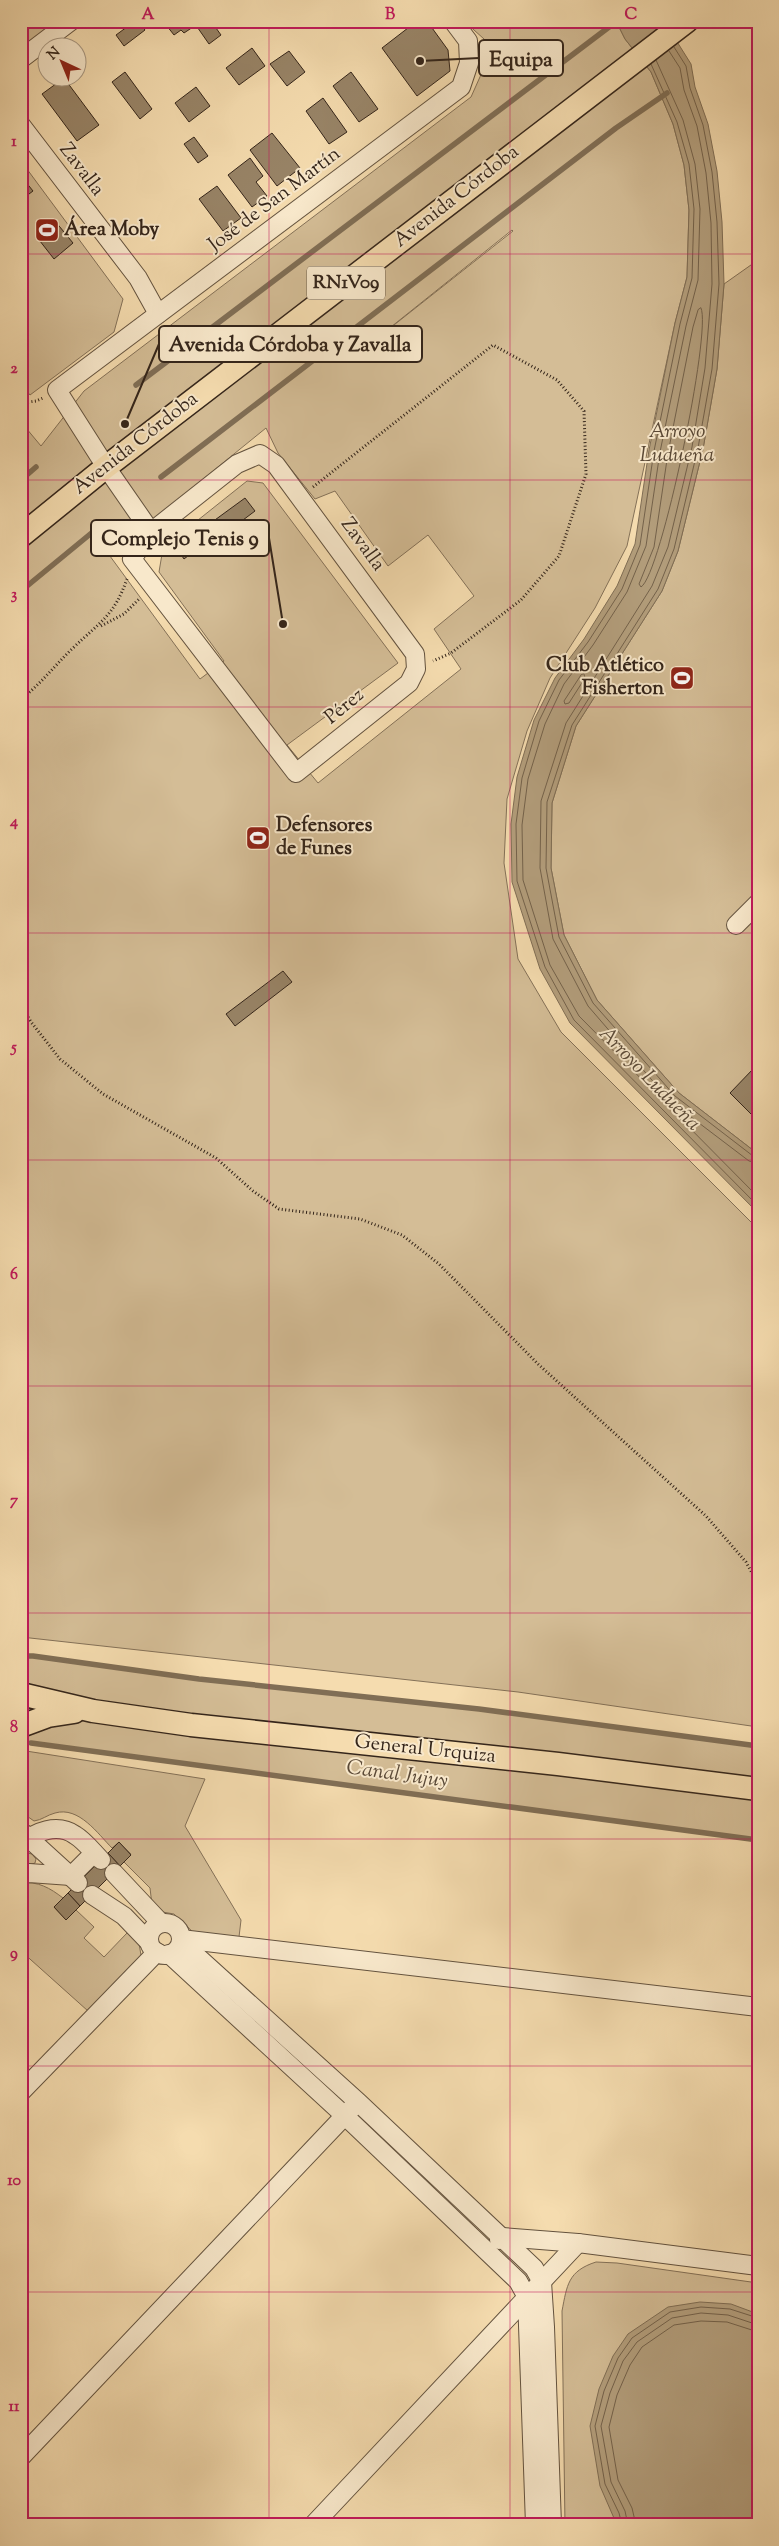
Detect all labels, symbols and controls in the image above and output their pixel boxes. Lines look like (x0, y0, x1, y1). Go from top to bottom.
text: A (142, 4, 155, 27)
text: B (385, 4, 395, 27)
text: C (625, 4, 638, 27)
north arrow (38, 38, 88, 88)
callout: Equipa (479, 40, 563, 76)
text: N (43, 43, 65, 65)
text: Equipa (489, 46, 553, 76)
text: 1 (11, 131, 17, 154)
street label: Zavalla (51, 137, 111, 203)
street label: Avenida Córdoba (388, 139, 526, 255)
street label: José de San Martín (202, 140, 347, 260)
place label: Área Moby (64, 215, 159, 245)
sports icon: Área Moby (34, 217, 60, 243)
road number: RN1V09 (307, 266, 385, 300)
callout: Avenida Córdoba y Zavalla (159, 326, 422, 362)
text: Avenida Córdoba y Zavalla (169, 331, 412, 361)
text: 2 (10, 358, 18, 381)
street label: Avenida Córdoba (67, 386, 205, 502)
water label: Arroyo Ludueña (640, 417, 714, 471)
street label: Zavalla (333, 512, 391, 578)
callout: Complejo Tenis 9 (91, 520, 269, 556)
text: Complejo Tenis 9 (101, 525, 259, 555)
text: 3 (11, 584, 18, 607)
place label: Club Atlético Fisherton (546, 652, 664, 704)
sports icon: Club Atlético Fisherton (669, 665, 695, 691)
street label: Pérez (319, 682, 371, 732)
text: 4 (9, 811, 18, 834)
place label: Defensores de Funes (276, 812, 372, 864)
sports icon: Defensores de Funes (245, 825, 271, 851)
water label: Arroyo Ludueña (591, 1020, 707, 1138)
text: 5 (9, 1037, 17, 1060)
text: 6 (10, 1264, 18, 1287)
text: 7 (10, 1490, 19, 1513)
text: 8 (10, 1717, 18, 1740)
street label: General Urquiza (353, 1728, 497, 1772)
water label: Canal Jujuy (344, 1753, 450, 1797)
text: 9 (10, 1943, 18, 1966)
text: 10 (7, 2170, 21, 2193)
text: 11 (9, 2396, 20, 2419)

